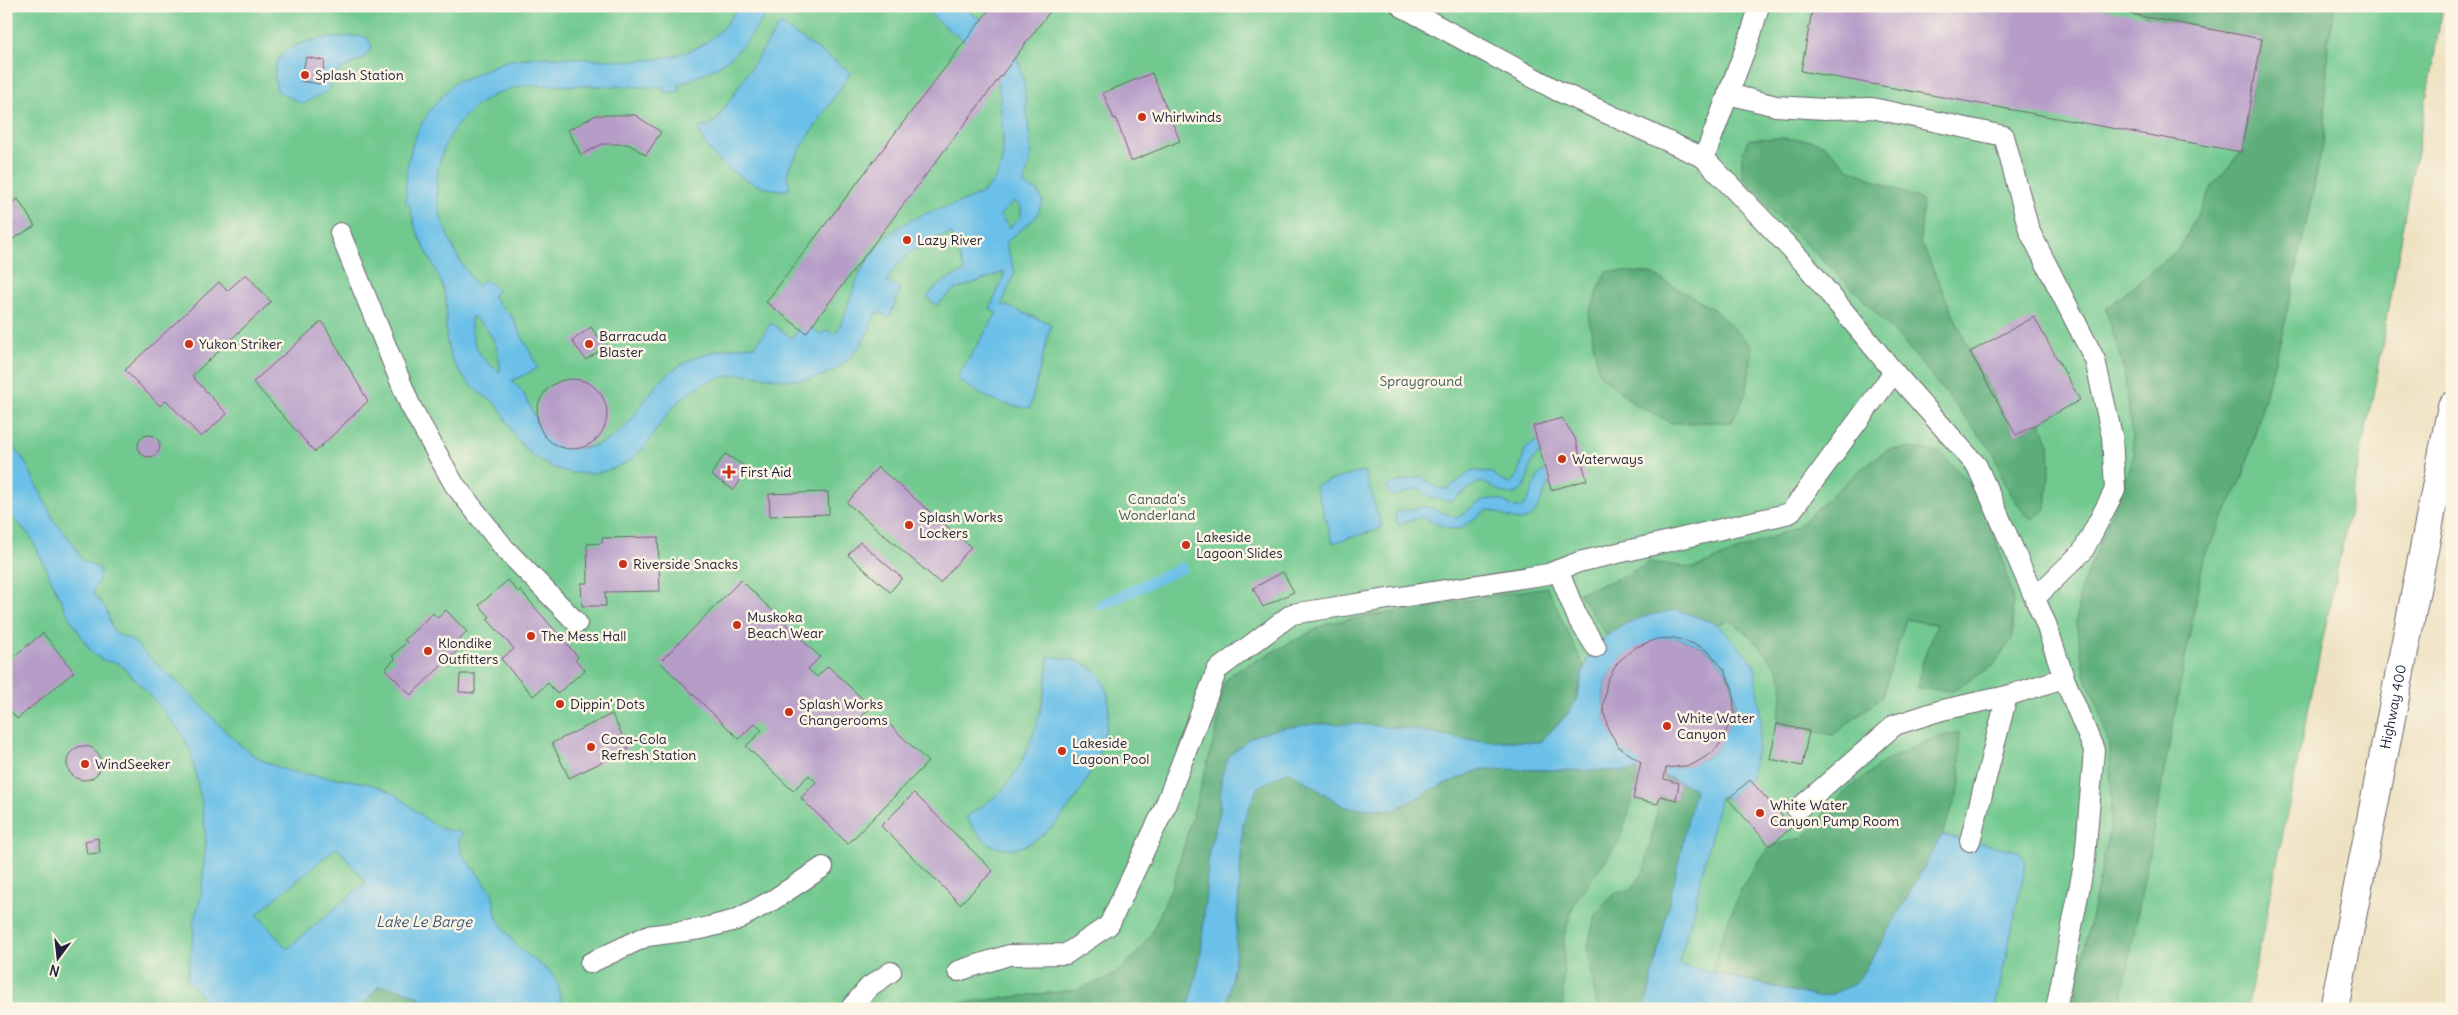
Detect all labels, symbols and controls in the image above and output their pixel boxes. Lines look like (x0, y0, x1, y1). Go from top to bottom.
place label: Splash Station (315, 66, 404, 84)
marker: Splash Station (299, 69, 311, 81)
place label: Whirlwinds (1152, 108, 1222, 126)
marker: Whirlwinds (1136, 111, 1148, 123)
place label: Lazy River (917, 231, 983, 249)
marker: Lazy River (901, 234, 913, 246)
place label: Barracuda Blaster (599, 327, 667, 361)
place label: Yukon Striker (199, 335, 282, 353)
marker: Yukon Striker (183, 338, 195, 350)
marker: Barracuda Blaster (583, 338, 595, 350)
park label: Sprayground (1380, 372, 1462, 390)
place label: Waterways (1572, 450, 1643, 468)
marker: Waterways (1556, 453, 1568, 465)
place label: First Aid (740, 463, 792, 481)
marker: First Aid (722, 465, 736, 479)
park label: Canada's Wonderland (1118, 490, 1196, 524)
place label: Splash Works Lockers (919, 508, 1003, 542)
marker: Splash Works Lockers (903, 519, 915, 531)
place label: Lakeside Lagoon Slides (1196, 528, 1283, 562)
marker: Lakeside Lagoon Slides (1180, 539, 1192, 551)
place label: Riverside Snacks (633, 555, 738, 573)
marker: Riverside Snacks (617, 558, 629, 570)
place label: Muskoka Beach Wear (747, 608, 824, 642)
marker: Muskoka Beach Wear (731, 619, 743, 631)
place label: The Mess Hall (541, 627, 626, 645)
marker: The Mess Hall (525, 630, 537, 642)
place label: Klondike Outfitters (438, 634, 498, 668)
marker: Klondike Outfitters (422, 645, 434, 657)
street label: Highway 400 (2376, 663, 2410, 751)
place label: Dippin' Dots (570, 695, 645, 713)
place label: Splash Works Changerooms (799, 695, 888, 729)
marker: Dippin' Dots (554, 698, 566, 710)
marker: Splash Works Changerooms (783, 706, 795, 718)
place label: White Water Canyon (1677, 709, 1755, 743)
marker: White Water Canyon (1661, 720, 1673, 732)
place label: Coca-Cola Refresh Station (601, 730, 696, 764)
place label: Lakeside Lagoon Pool (1072, 734, 1149, 768)
marker: Coca-Cola Refresh Station (585, 741, 597, 753)
marker: Lakeside Lagoon Pool (1056, 745, 1068, 757)
place label: WindSeeker (95, 755, 171, 773)
marker: WindSeeker (79, 758, 91, 770)
place label: White Water Canyon Pump Room (1770, 796, 1899, 830)
marker: White Water Canyon Pump Room (1754, 807, 1766, 819)
water label: Lake Le Barge (376, 912, 473, 931)
north arrow (32, 932, 82, 982)
text: N (48, 961, 62, 981)

